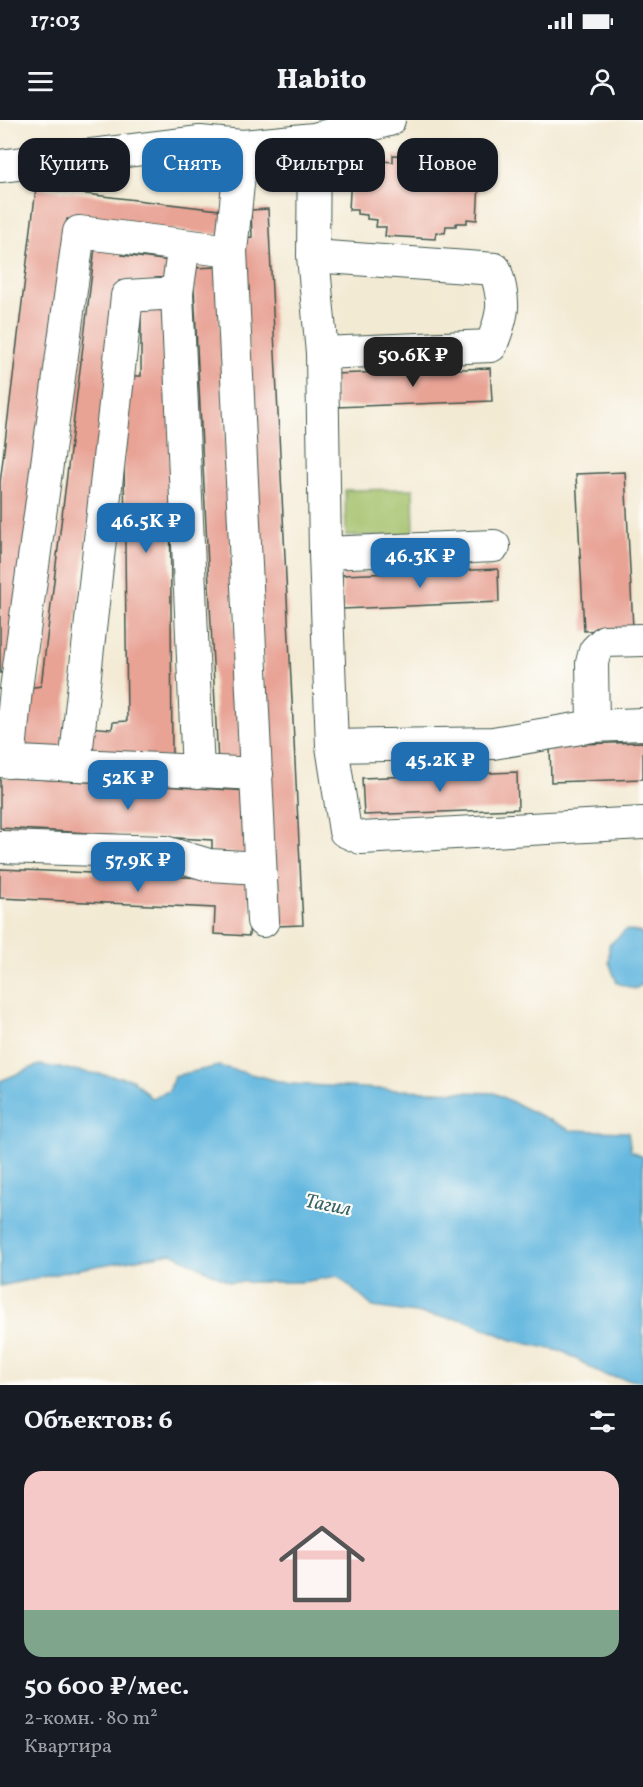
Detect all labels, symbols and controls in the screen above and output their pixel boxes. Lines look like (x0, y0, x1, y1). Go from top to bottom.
text: 17:03 (30, 6, 80, 37)
text: Habito (277, 62, 366, 100)
icon: menu (24, 65, 57, 98)
icon: person (586, 65, 619, 98)
chip: Купить (18, 138, 130, 192)
chip: Снять (142, 138, 243, 192)
chip: Фильтры (255, 138, 385, 192)
chip: Новое (397, 138, 498, 192)
pin: 50.6K ₽ (358, 337, 468, 388)
text: 50.6K ₽ (378, 342, 448, 370)
pin: 46.5K ₽ (91, 503, 201, 554)
text: 46.5K ₽ (111, 508, 181, 536)
pin: 46.3K ₽ (365, 538, 475, 589)
text: 46.3K ₽ (385, 543, 455, 571)
pin: 45.2K ₽ (385, 742, 495, 793)
text: 45.2K ₽ (405, 747, 475, 775)
pin: 52K ₽ (86, 760, 170, 811)
text: 52K ₽ (102, 765, 154, 793)
pin: 57.9K ₽ (83, 842, 193, 893)
text: 57.9K ₽ (105, 847, 171, 875)
water label: Тагил (303, 1188, 353, 1224)
text: Объектов: 6 (24, 1403, 173, 1439)
icon: filters (586, 1405, 619, 1438)
icon: home (268, 1510, 376, 1618)
text: 50 600 ₽/мес. (24, 1669, 189, 1705)
text: 2-комн. · 80 m² (24, 1705, 158, 1733)
text: Квартира (24, 1733, 112, 1761)

